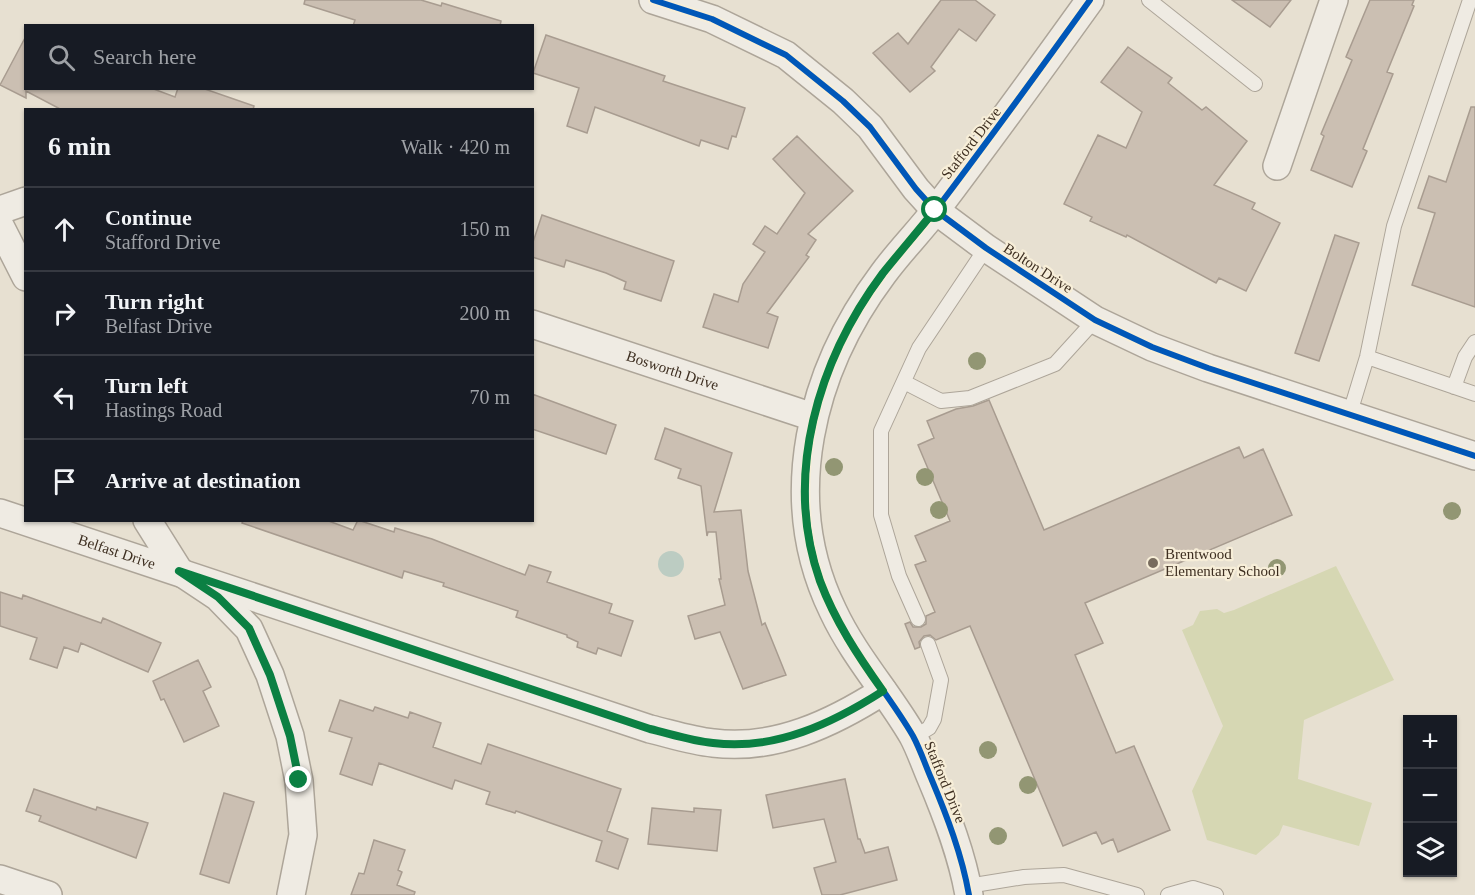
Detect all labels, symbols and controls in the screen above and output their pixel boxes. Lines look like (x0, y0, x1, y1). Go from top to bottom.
search box (24, 24, 534, 90)
icon: search (45, 41, 78, 74)
text: Search here (93, 44, 196, 69)
street label: Stafford Drive (938, 104, 1004, 182)
text: 6 min (48, 132, 111, 161)
text: Walk · 420 m (401, 136, 510, 158)
route start (921, 196, 947, 222)
text: Continue (105, 205, 192, 230)
icon: ahead (48, 213, 81, 246)
text: 150 m (459, 218, 510, 240)
text: Stafford Drive (105, 231, 221, 253)
street label: Bolton Drive (1001, 240, 1076, 296)
text: Turn right (105, 289, 204, 314)
icon: right (48, 297, 81, 330)
text: 200 m (459, 302, 510, 324)
text: Belfast Drive (105, 315, 212, 337)
street label: Bosworth Drive (624, 348, 721, 393)
text: Turn left (105, 373, 188, 398)
icon: left (48, 381, 81, 414)
text: 70 m (469, 386, 510, 408)
text: Hastings Road (105, 399, 222, 421)
icon: arrive (48, 465, 81, 498)
text: Arrive at destination (105, 468, 301, 493)
street label: Belfast Drive (76, 532, 158, 572)
place label: Brentwood Elementary School (1165, 546, 1280, 579)
marker: Brentwood Elementary School (1146, 556, 1160, 570)
map controls (1403, 715, 1457, 877)
button: + (1403, 715, 1457, 769)
street label: Stafford Drive (921, 739, 969, 826)
route end (285, 766, 311, 792)
button: − (1403, 769, 1457, 823)
button: layers (1403, 823, 1457, 877)

